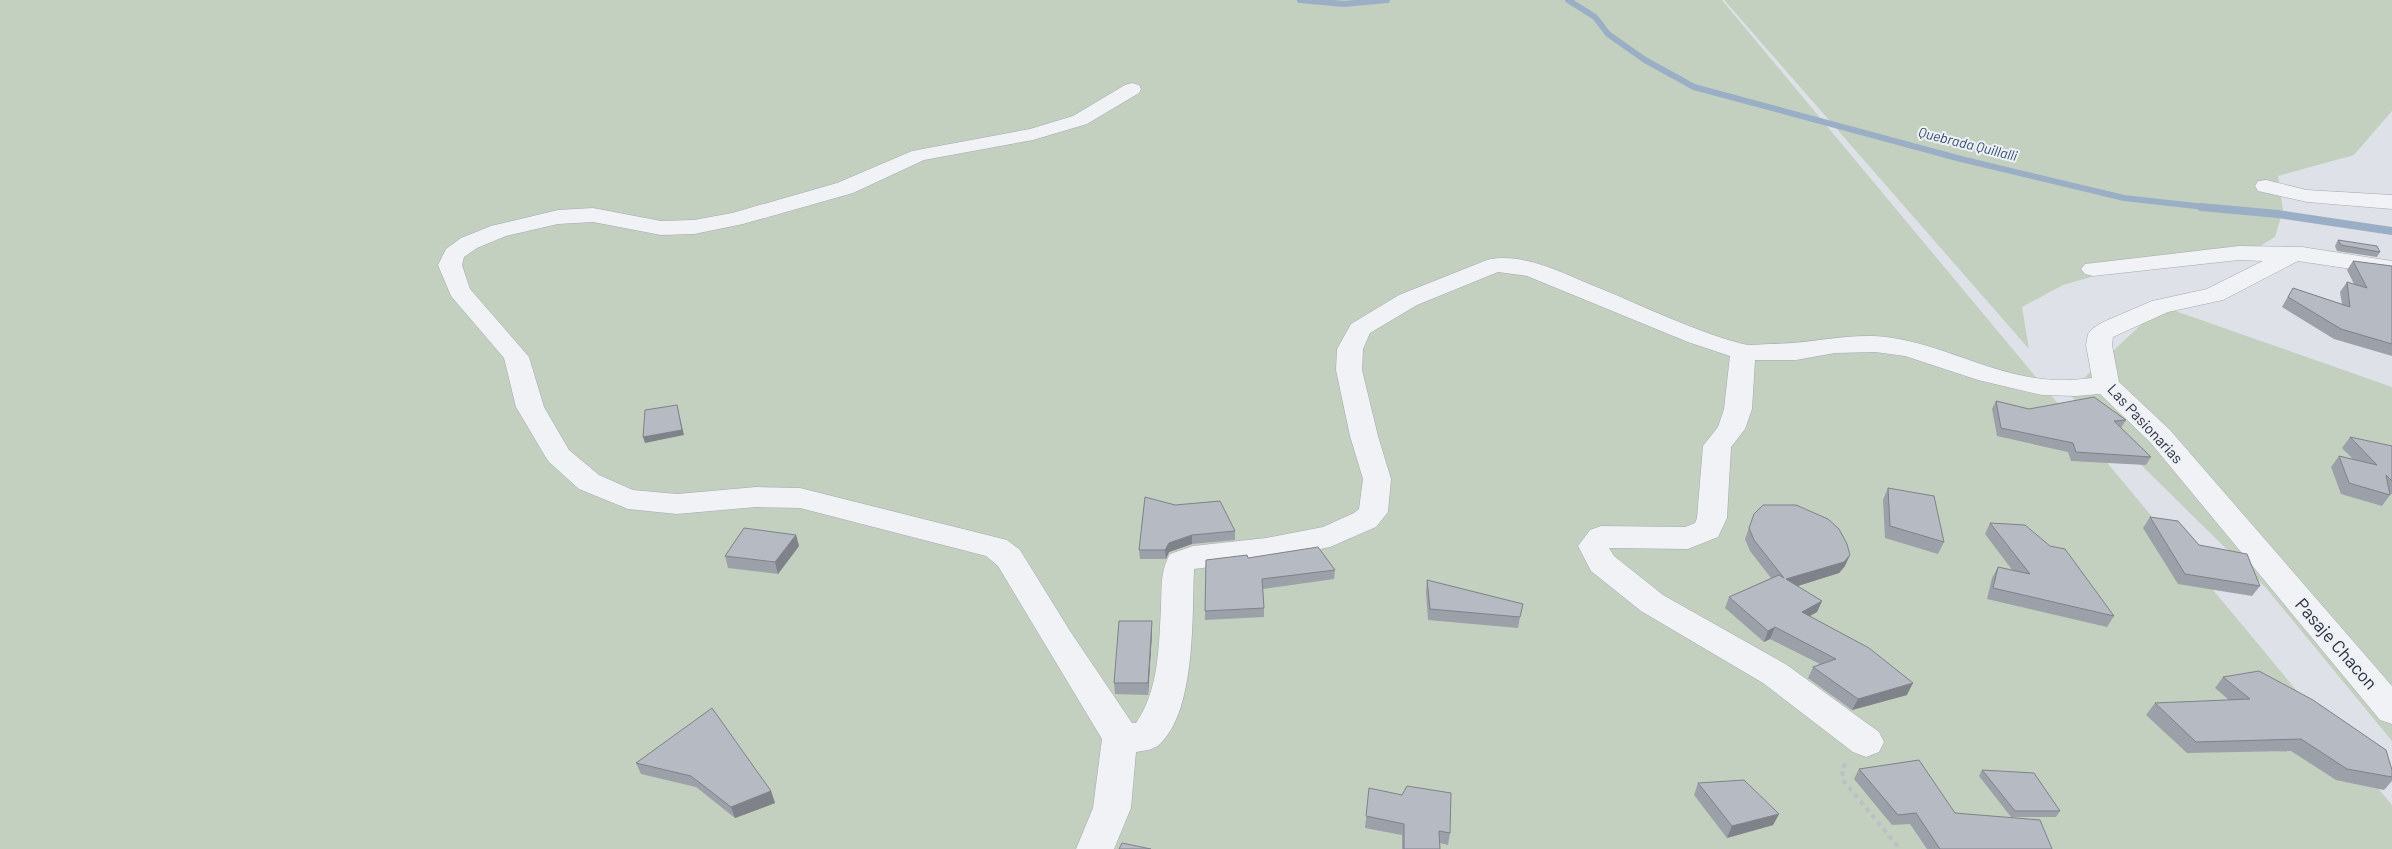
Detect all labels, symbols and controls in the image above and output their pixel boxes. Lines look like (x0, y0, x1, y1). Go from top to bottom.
water label: Quebrada Quillalli (1917, 123, 2020, 164)
street label: Las Pasionarias (2104, 380, 2187, 467)
street label: Pasaje Chacon (2291, 593, 2382, 694)

